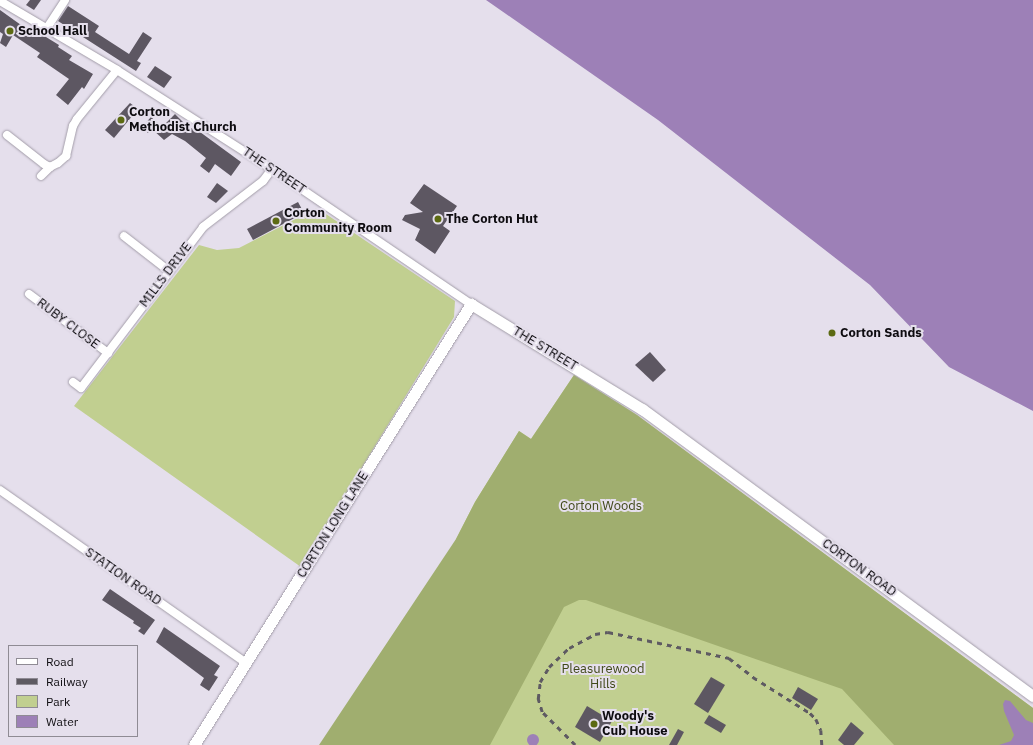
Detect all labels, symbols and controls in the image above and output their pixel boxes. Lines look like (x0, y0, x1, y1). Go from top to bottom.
place label: School Hall (18, 23, 87, 39)
marker: School Hall (5, 26, 15, 36)
place label: Corton Methodist Church (129, 105, 237, 136)
marker: Corton Methodist Church (116, 115, 126, 125)
street label: THE STREET (239, 144, 309, 198)
place label: Corton Community Room (284, 206, 392, 237)
place label: The Corton Hut (446, 211, 538, 227)
marker: The Corton Hut (433, 214, 443, 224)
marker: Corton Community Room (271, 216, 281, 226)
street label: MILLS DRIVE (137, 240, 195, 310)
street label: RUBY CLOSE (34, 295, 102, 353)
street label: THE STREET (510, 324, 580, 374)
place label: Corton Sands (840, 325, 922, 341)
marker: Corton Sands (827, 328, 837, 338)
street label: CORTON LONG LANE (294, 469, 372, 581)
park label: Corton Woods (560, 498, 642, 514)
street label: CORTON ROAD (819, 536, 899, 600)
street label: STATION ROAD (82, 545, 164, 609)
legend (8, 645, 138, 737)
text: Road (46, 654, 74, 669)
park label: Pleasurewood Hills (561, 662, 645, 693)
text: Railway (46, 674, 88, 689)
text: Park (46, 694, 70, 709)
place label: Woody's Cub House (602, 709, 668, 740)
text: Water (46, 714, 78, 729)
marker: Woody's Cub House (589, 719, 599, 729)

